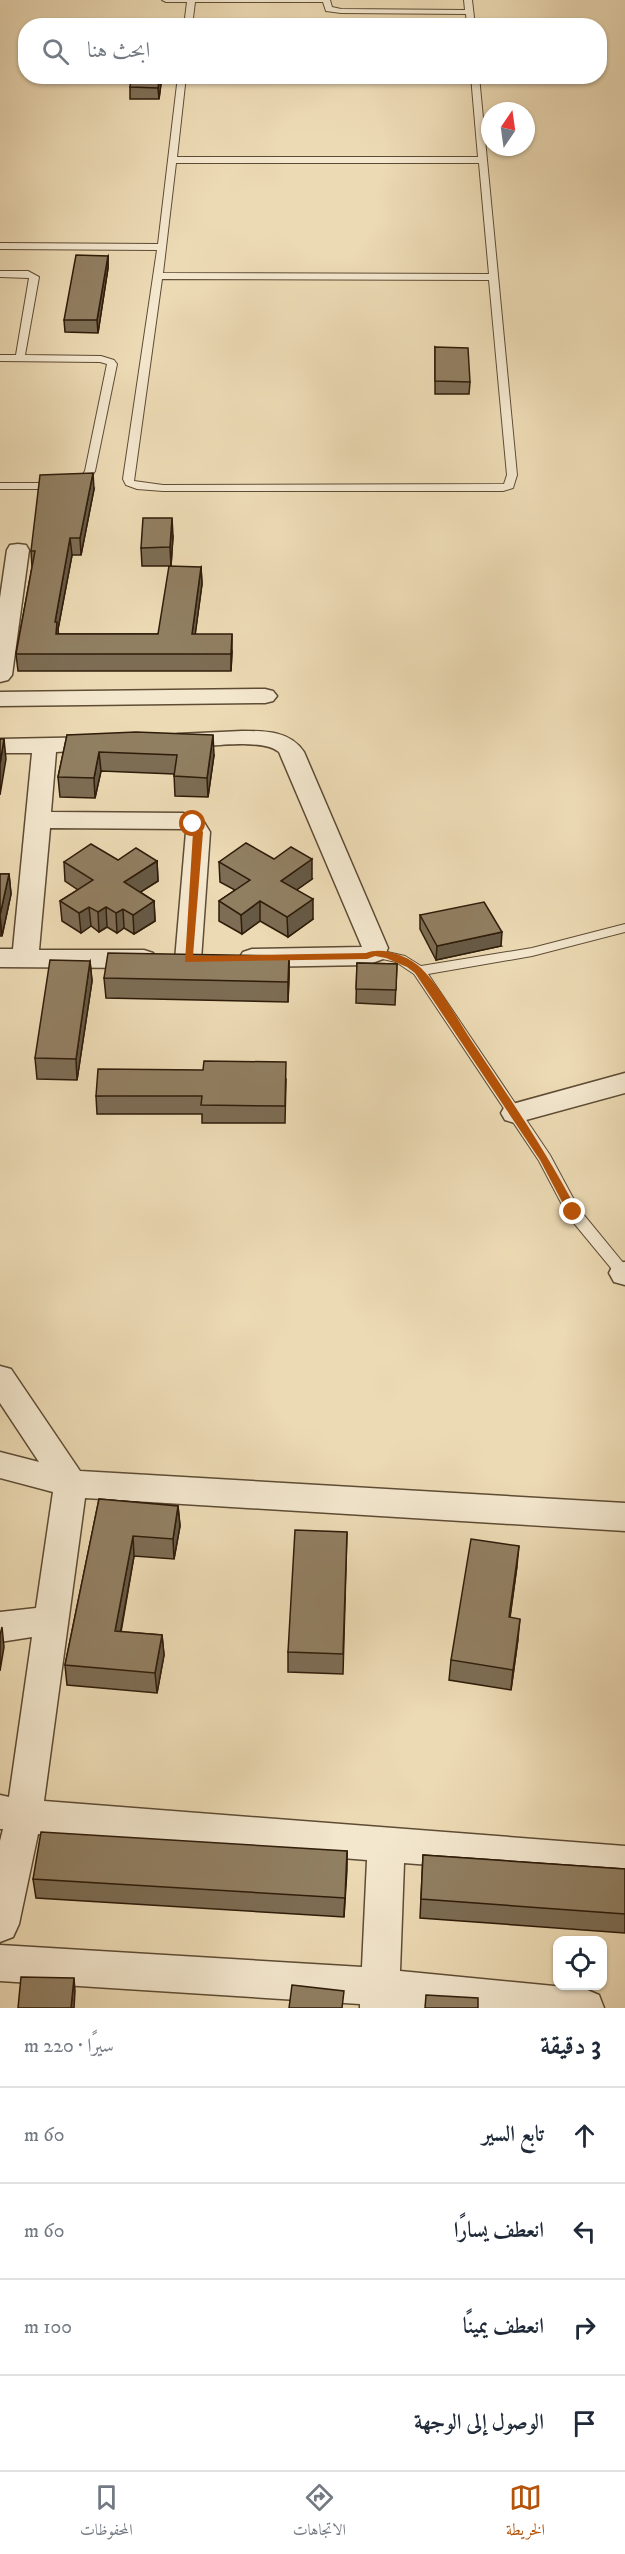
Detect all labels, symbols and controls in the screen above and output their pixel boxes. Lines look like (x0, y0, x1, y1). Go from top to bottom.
search box (18, 18, 607, 84)
icon: search (39, 35, 72, 68)
text: ابحث هنا (87, 37, 150, 64)
north arrow (481, 102, 535, 156)
route start (179, 810, 205, 836)
route end (559, 1198, 585, 1224)
map controls (553, 1936, 607, 1990)
button: locate (553, 1936, 607, 1990)
text: 3 دقيقة (540, 2030, 601, 2063)
text: سيرًا · 220 m (24, 2034, 114, 2059)
icon: ahead (568, 2119, 601, 2152)
text: تابع السير (482, 2121, 544, 2148)
text: 60 m (24, 2123, 65, 2148)
icon: left (568, 2215, 601, 2248)
text: انعطف يسارًا (454, 2217, 544, 2244)
text: 60 m (24, 2219, 65, 2244)
icon: right (568, 2311, 601, 2344)
text: انعطف يمينًا (463, 2313, 544, 2340)
text: 100 m (24, 2315, 72, 2340)
icon: arrive (568, 2407, 601, 2440)
text: الوصول إلى الوجهة (414, 2409, 544, 2436)
tab: المحفوظات (80, 2481, 133, 2545)
tab: الاتجاهات (293, 2481, 346, 2545)
tab: الخريطة (506, 2481, 545, 2545)

